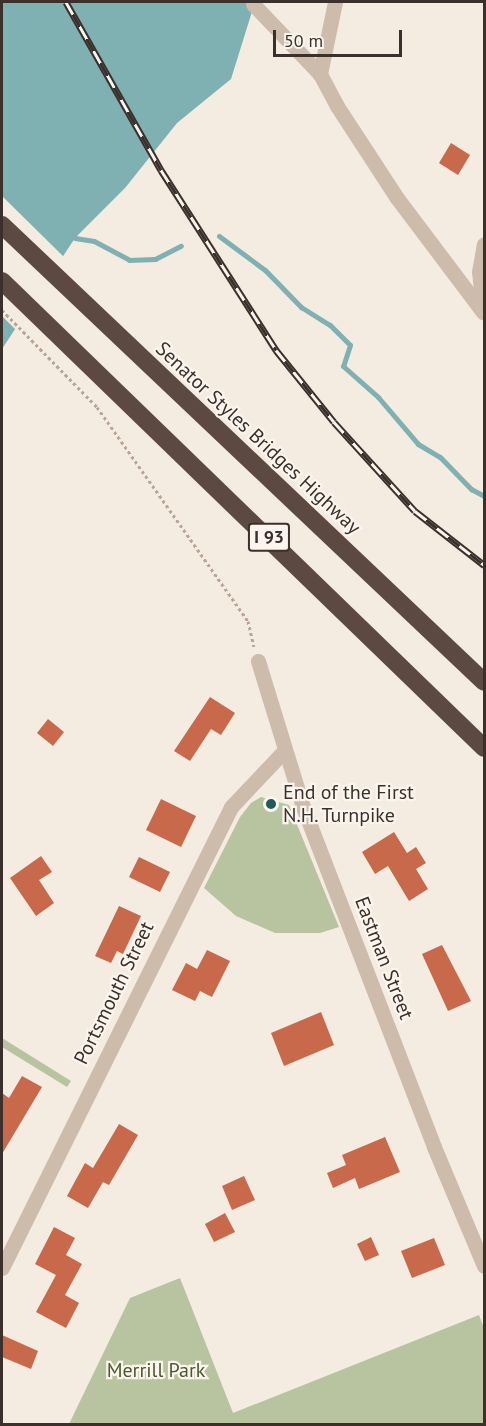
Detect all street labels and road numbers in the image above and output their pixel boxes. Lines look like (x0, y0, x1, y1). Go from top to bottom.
street label: Senator Styles Bridges Highway (151, 337, 365, 539)
road number: I 93 (246, 522, 292, 552)
street label: Eastman Street (350, 893, 418, 1023)
street label: Portsmouth Street (69, 918, 159, 1068)

